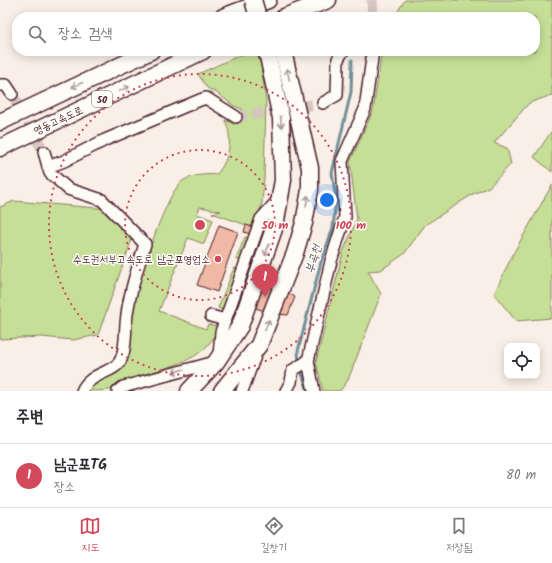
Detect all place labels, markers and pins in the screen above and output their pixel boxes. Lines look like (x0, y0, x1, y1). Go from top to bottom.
centre of rings (193, 218, 207, 232)
place label: 수도권서부고속도로 남군포영업소 (73, 251, 210, 269)
marker: 수도권서부고속도로 남군포영업소 (213, 254, 223, 264)
pin: 1 (252, 264, 278, 297)

